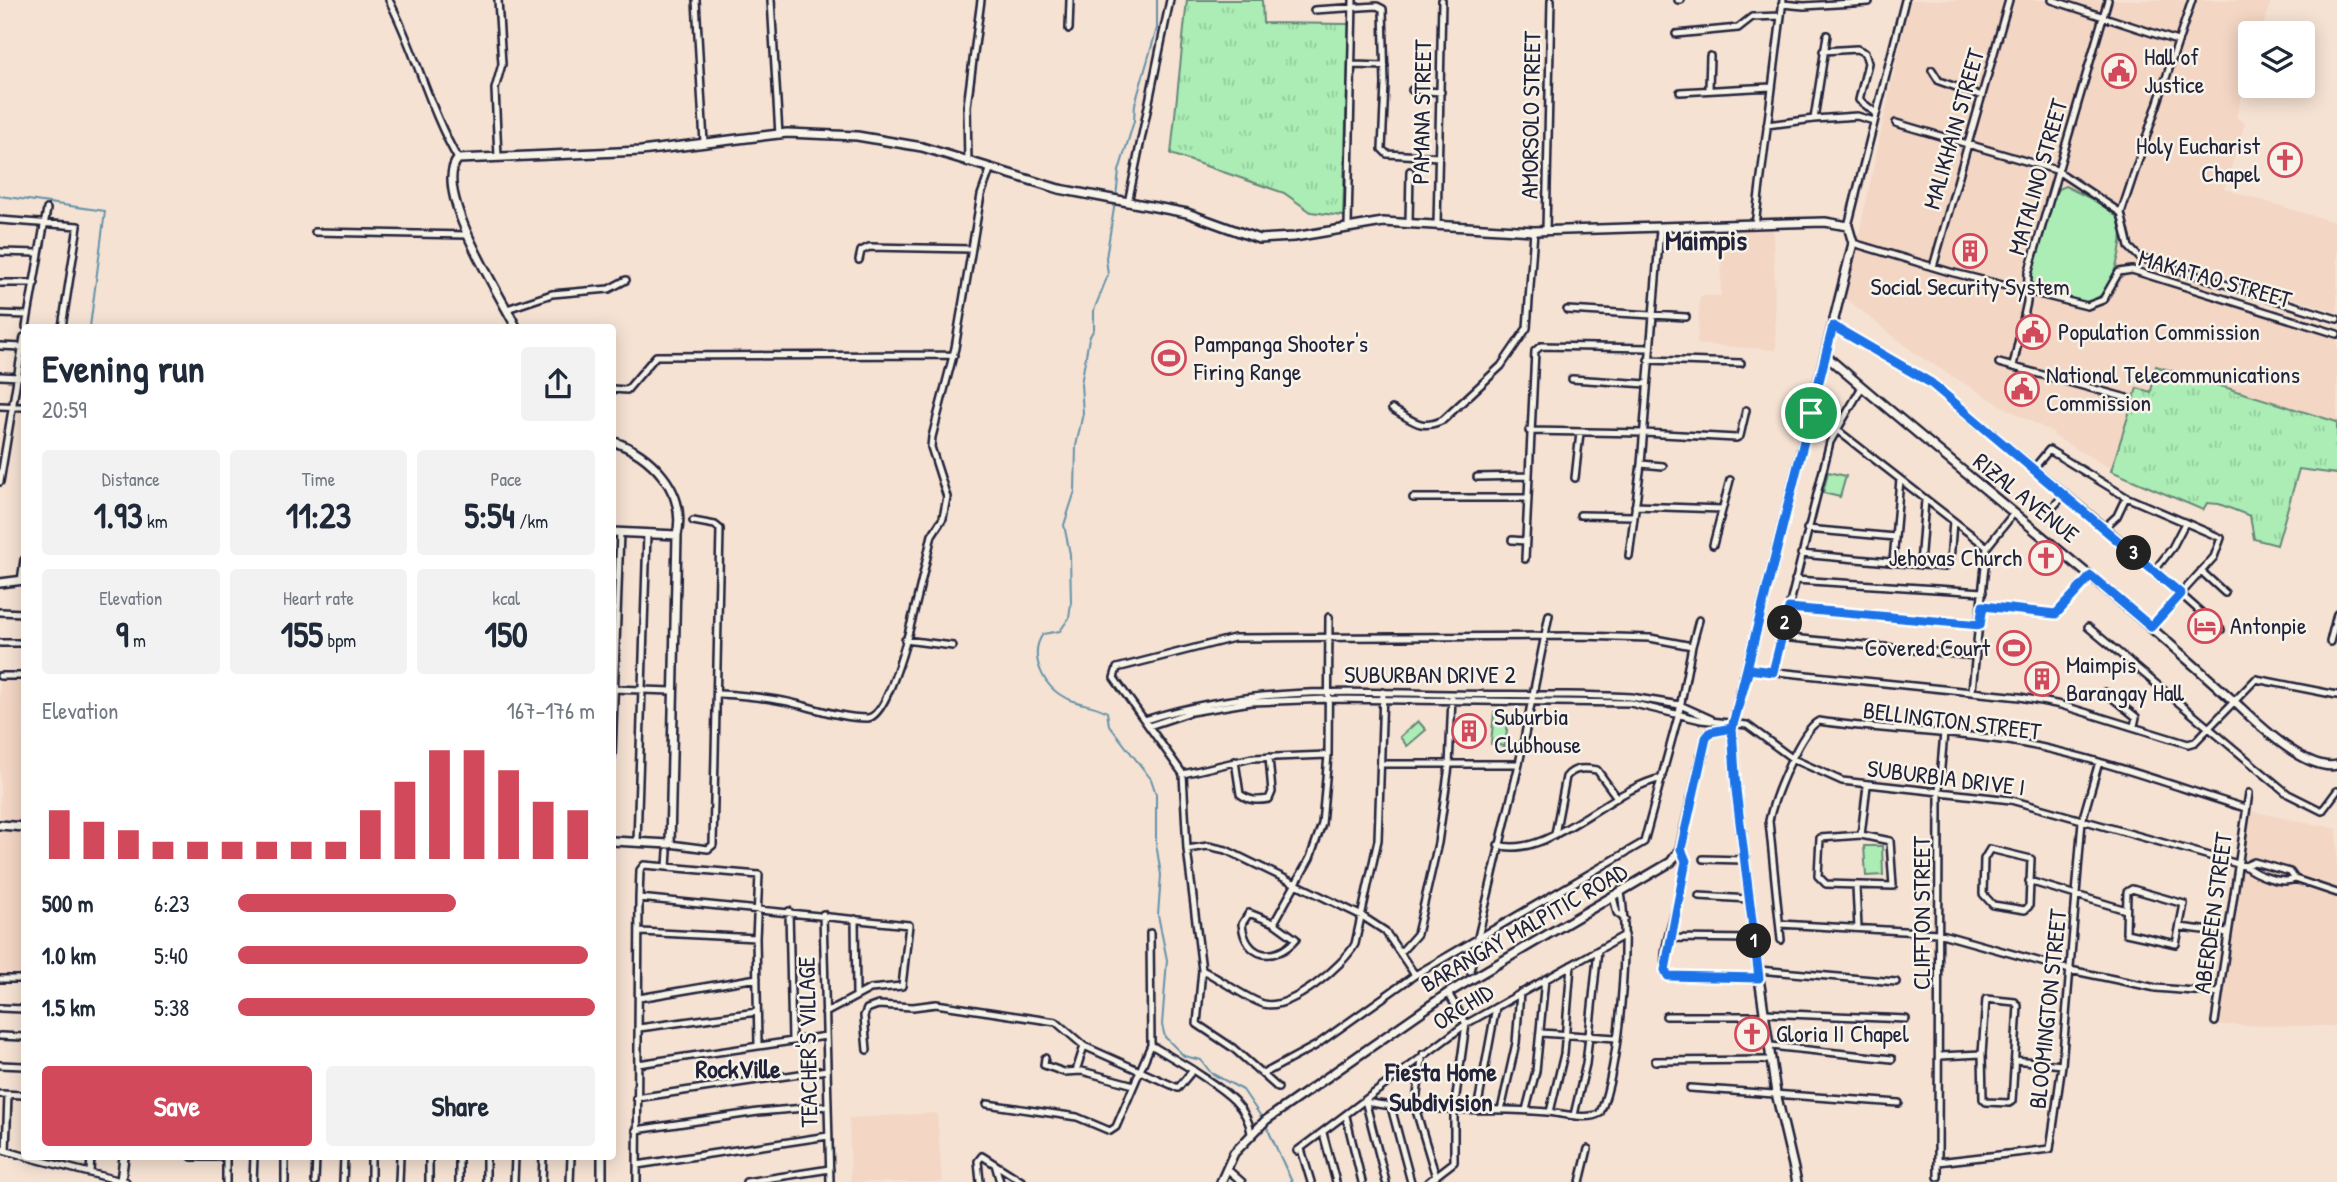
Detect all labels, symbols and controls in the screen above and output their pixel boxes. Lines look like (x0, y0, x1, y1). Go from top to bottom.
map controls (2238, 21, 2315, 98)
button: layers (2238, 21, 2315, 98)
street label: AMORSOLO STREET (1513, 30, 1547, 199)
street label: PAMANA STREET (1404, 39, 1438, 185)
place label: Hall of Justice (2144, 40, 2205, 100)
street label: MALIKHAIN STREET (1915, 44, 1991, 213)
public building icon: Hall of Justice (2100, 52, 2138, 90)
street label: MATALINO STREET (2000, 94, 2075, 258)
place label: Holy Eucharist Chapel (2136, 129, 2261, 189)
church icon: Holy Eucharist Chapel (2266, 141, 2304, 179)
district label: Maimpis (1665, 221, 1747, 260)
building icon: Social Security System (1951, 232, 1989, 270)
street label: MAKATAO STREET (2135, 241, 2296, 315)
place label: Social Security System (1870, 270, 2070, 302)
public building icon: Population Commission (2014, 313, 2052, 351)
place label: Population Commission (2058, 315, 2260, 347)
place label: Pampanga Shooter's Firing Range (1193, 327, 1368, 387)
sports icon: Pampanga Shooter's Firing Range (1150, 339, 1188, 377)
text: Evening run (42, 342, 205, 394)
button: share (521, 347, 595, 421)
place label: National Telecommunications Commission (2046, 358, 2300, 418)
public building icon: National Telecommunications Commission (2003, 370, 2041, 408)
pin (1781, 383, 1841, 443)
text: 20:59 (42, 394, 87, 425)
icon: arrive (1792, 394, 1830, 432)
street label: RIZAL AVENUE (1967, 445, 2086, 550)
text: Distance (102, 466, 160, 492)
text: Time (302, 466, 335, 492)
text: Pace (490, 466, 522, 492)
text: 1.93 (94, 492, 143, 539)
text: 11:23 (286, 492, 351, 539)
text: 5:54 (464, 492, 515, 539)
text: km (143, 508, 168, 534)
text: /km (515, 508, 548, 534)
pin: 3 (2116, 536, 2152, 570)
church icon: Jehovas Church (2027, 539, 2065, 577)
text: 3 (2129, 539, 2138, 565)
place label: Jehovas Church (1889, 541, 2022, 573)
text: Elevation (99, 585, 162, 611)
text: Heart rate (283, 585, 354, 611)
text: kcal (492, 585, 520, 611)
pin: 2 (1768, 606, 1802, 640)
hotel icon: Antonpie (2186, 607, 2224, 645)
text: 2 (1780, 609, 1789, 635)
place label: Antonpie (2230, 609, 2307, 641)
text: 9 (116, 611, 129, 658)
text: 155 (281, 611, 323, 658)
text: 150 (485, 611, 528, 658)
text: m (129, 627, 146, 653)
text: bpm (323, 627, 356, 653)
sports icon: Covered Court (1995, 629, 2033, 667)
place label: Covered Court (1864, 631, 1991, 663)
place label: Maimpis Barangay Hall (2066, 648, 2184, 708)
street label: SUBURBAN DRIVE 2 (1344, 658, 1516, 690)
building icon: Maimpis Barangay Hall (2023, 660, 2061, 698)
street label: BELLINGTON STREET (1861, 693, 2044, 747)
text: Elevation (42, 695, 118, 726)
text: 167–176 m (507, 695, 595, 726)
place label: Suburbia Clubhouse (1494, 700, 1582, 760)
building icon: Suburbia Clubhouse (1450, 712, 1488, 750)
street label: SUBURBIA DRIVE I (1865, 751, 2027, 803)
street label: ABERDEEN STREET (2185, 830, 2239, 995)
street label: CLIFFTON STREET (1905, 835, 1937, 990)
street label: BARANGAY MALPITIC ROAD (1414, 855, 1633, 999)
text: 500 m (42, 888, 93, 919)
text: 6:23 (154, 888, 190, 919)
street label: BLOOMINGTON STREET (2021, 907, 2073, 1110)
pin: 1 (1736, 923, 1772, 958)
text: 1 (1750, 927, 1757, 953)
text: 1.0 km (42, 940, 96, 971)
text: 5:40 (154, 940, 188, 971)
street label: TEACHER'S VILLAGE (790, 956, 824, 1128)
street label: ORCHID (1426, 975, 1499, 1037)
text: 1.5 km (42, 992, 95, 1023)
text: 5:38 (154, 992, 189, 1023)
church icon: Gloria II Chapel (1733, 1015, 1771, 1053)
place label: Gloria II Chapel (1776, 1017, 1909, 1049)
district label: RockVille (695, 1051, 781, 1086)
district label: Fiesta Home Subdivision (1384, 1054, 1498, 1119)
button: Save (42, 1066, 312, 1146)
button: Share (326, 1066, 595, 1146)

